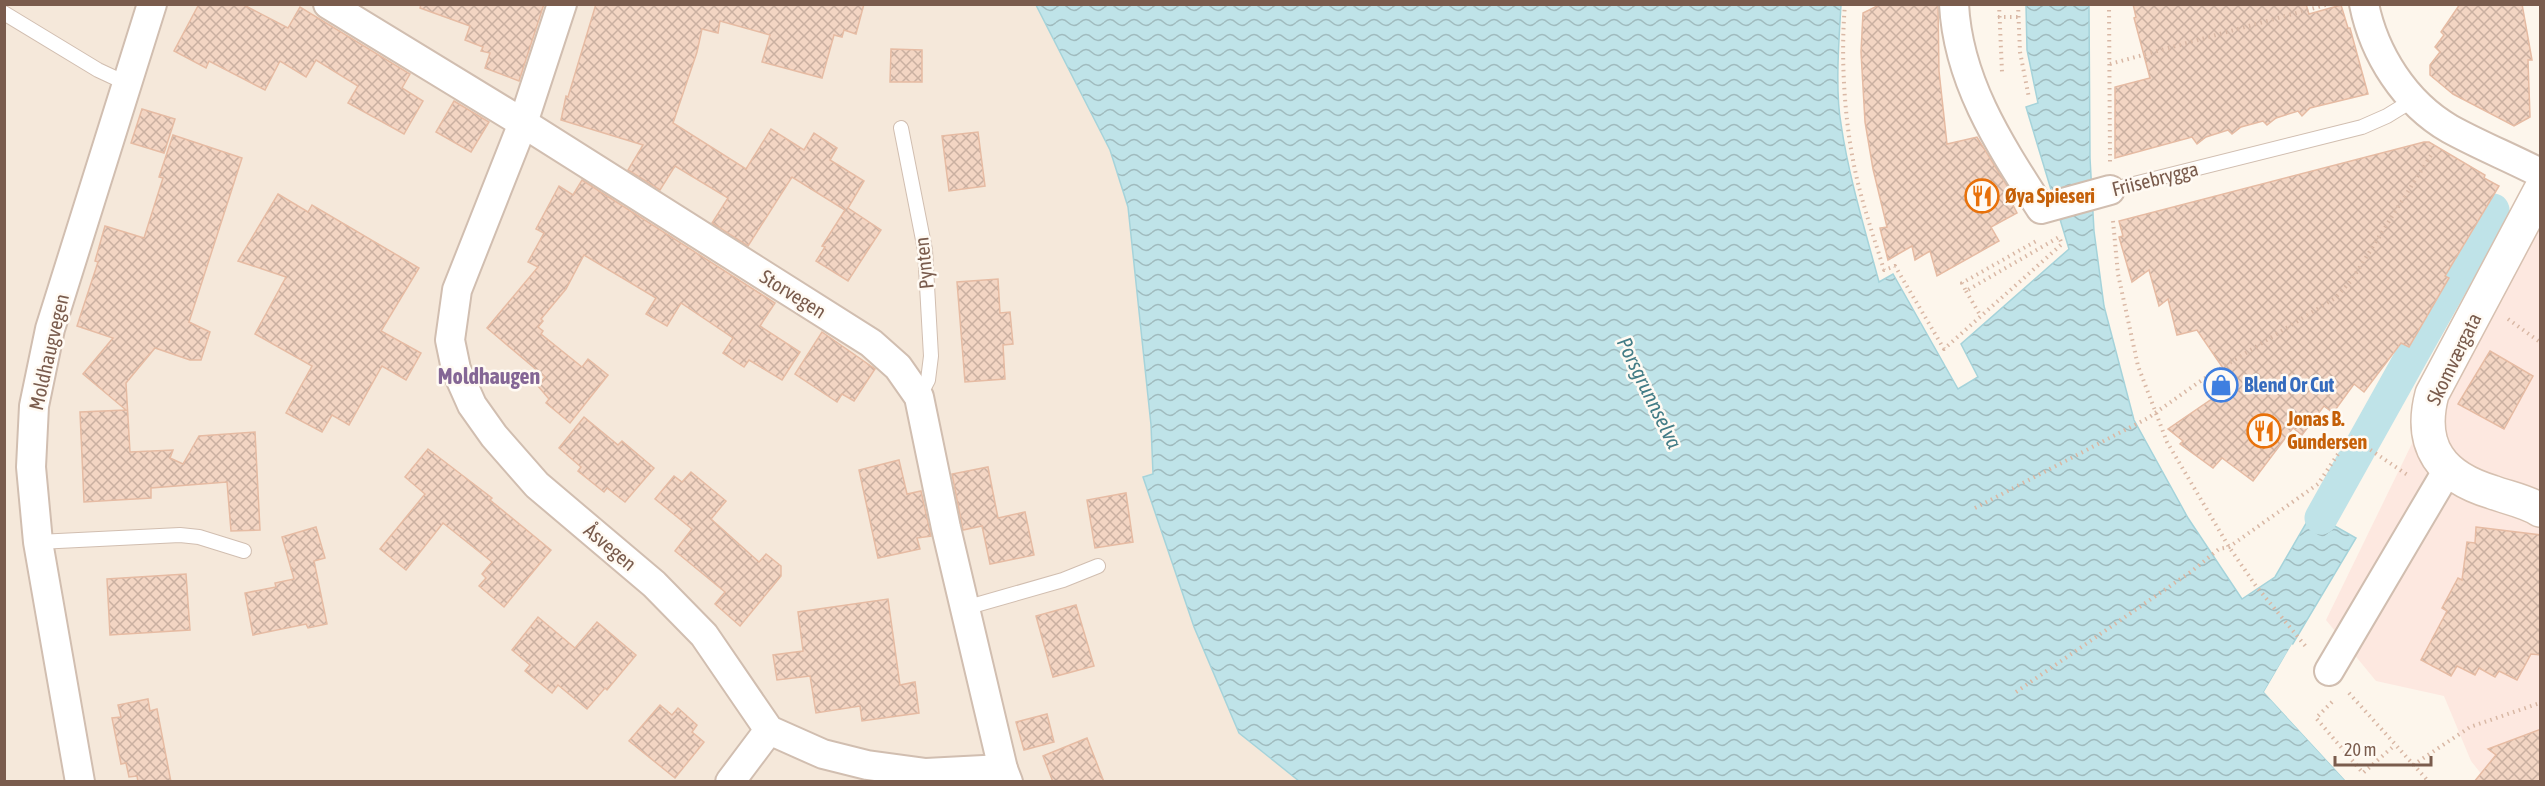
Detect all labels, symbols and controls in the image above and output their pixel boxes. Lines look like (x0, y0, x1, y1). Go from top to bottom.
street label: Friisebrygga (2109, 157, 2200, 200)
restaurant icon: Øya Spieseri (1964, 178, 2000, 214)
place label: Øya Spieseri (2005, 184, 2095, 207)
street label: Pynten (909, 236, 938, 290)
street label: Storvegen (756, 264, 830, 323)
street label: Moldhaugvegen (24, 291, 73, 412)
street label: Skomværgata (2421, 309, 2486, 409)
water label: Porsgrunnselva (1613, 333, 1687, 452)
district label: Moldhaugen (438, 363, 540, 389)
shop icon: Blend Or Cut (2203, 367, 2239, 403)
place label: Blend Or Cut (2244, 373, 2335, 396)
place label: Jonas B. Gundersen (2286, 407, 2367, 453)
restaurant icon: Jonas B. Gundersen (2246, 413, 2282, 449)
street label: Åsvegen (580, 518, 641, 575)
scale bar (2335, 729, 2431, 767)
text: 20 m (2344, 739, 2376, 760)

